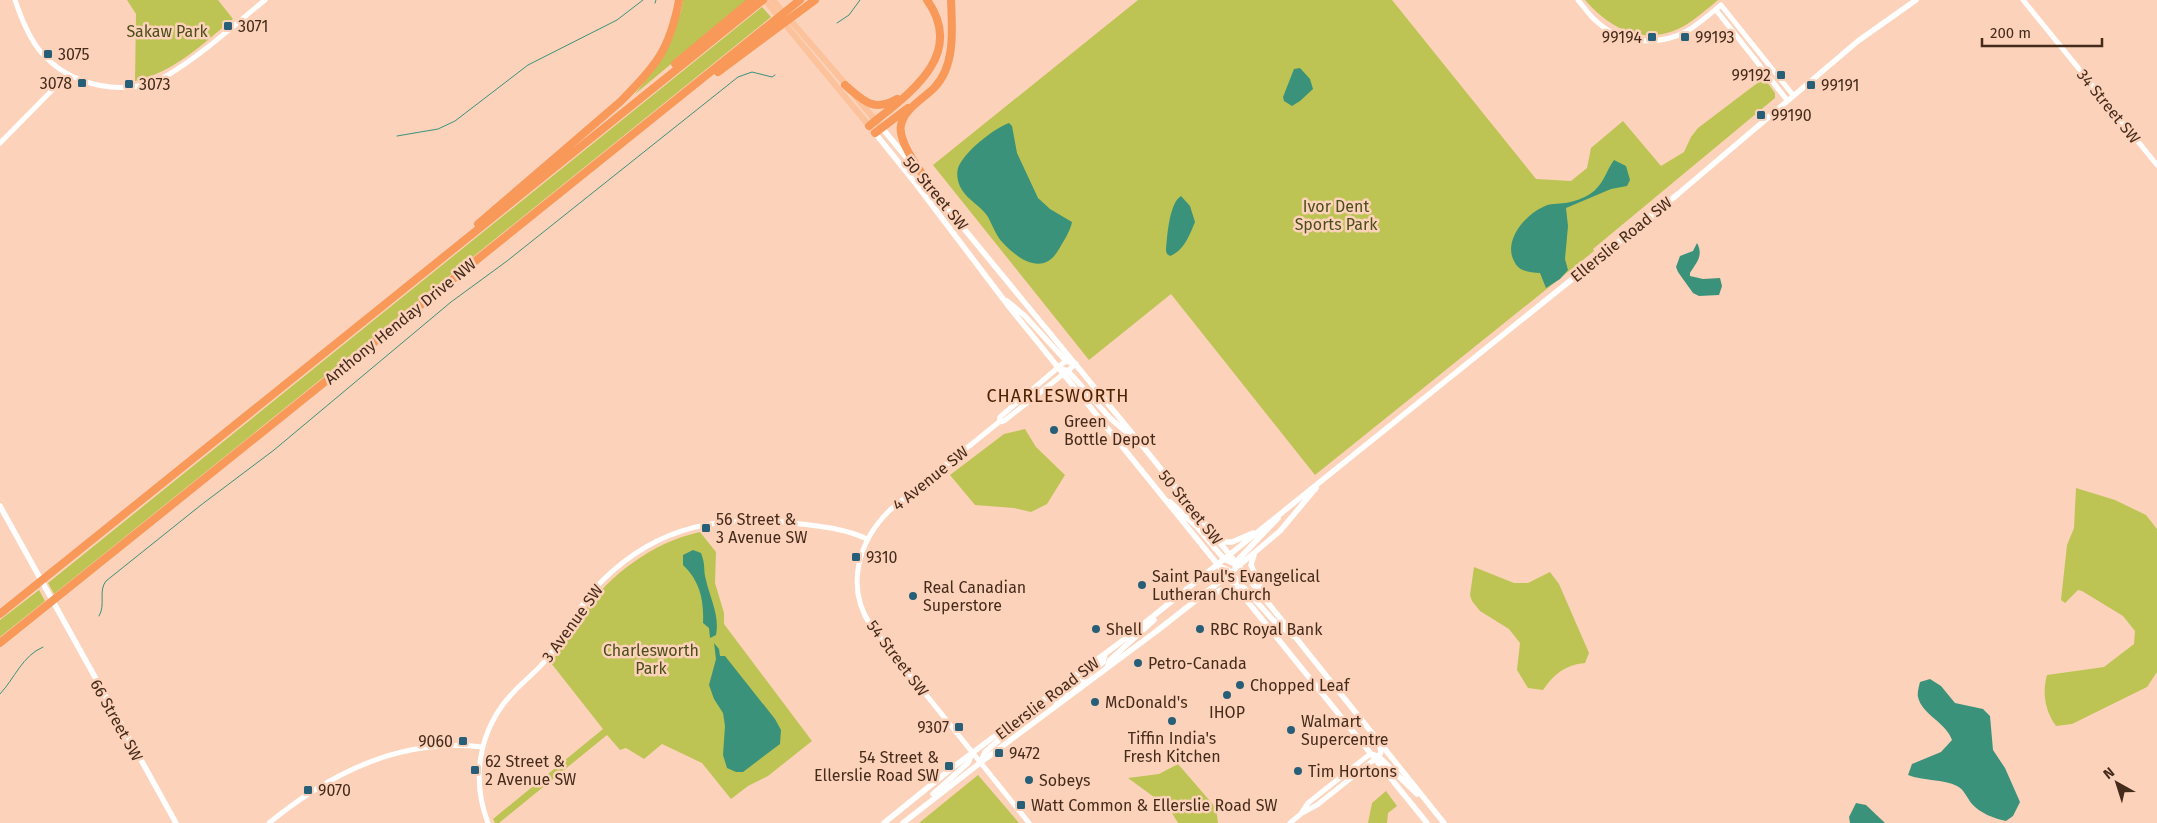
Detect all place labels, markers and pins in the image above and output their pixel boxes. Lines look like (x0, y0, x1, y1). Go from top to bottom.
place label: 3071 (238, 17, 268, 36)
marker: 3071 (222, 20, 234, 32)
place label: 99194 (1602, 28, 1642, 47)
place label: 99193 (1695, 28, 1734, 47)
marker: 99194 (1646, 31, 1658, 43)
marker: 99193 (1679, 31, 1691, 43)
place label: 3075 (58, 45, 89, 64)
marker: 3075 (42, 48, 54, 60)
place label: 99192 (1732, 66, 1771, 85)
marker: 99192 (1775, 69, 1787, 81)
place label: 3078 (40, 74, 72, 93)
place label: 3073 (139, 75, 171, 94)
place label: 99191 (1821, 76, 1859, 95)
marker: 3078 (76, 77, 88, 89)
marker: 3073 (123, 78, 135, 90)
marker: 99191 (1805, 79, 1817, 91)
place label: 99190 (1771, 106, 1812, 125)
marker: 99190 (1755, 109, 1767, 121)
place label: Green Bottle Depot (1064, 412, 1156, 449)
marker: Green Bottle Depot (1048, 424, 1060, 436)
place label: 56 Street & 3 Avenue SW (716, 510, 807, 547)
marker: 56 Street & 3 Avenue SW (700, 522, 712, 534)
place label: 9310 (866, 548, 898, 567)
marker: 9310 (850, 551, 862, 563)
place label: Saint Paul's Evangelical Lutheran Church (1152, 567, 1320, 604)
place label: Real Canadian Superstore (923, 578, 1026, 615)
marker: Saint Paul's Evangelical Lutheran Church (1136, 579, 1148, 591)
marker: Real Canadian Superstore (907, 590, 919, 602)
place label: Shell (1106, 620, 1143, 639)
place label: RBC Royal Bank (1210, 620, 1323, 639)
marker: Shell (1090, 623, 1102, 635)
marker: RBC Royal Bank (1194, 623, 1206, 635)
place label: Petro-Canada (1148, 654, 1247, 673)
marker: Petro-Canada (1132, 657, 1144, 669)
place label: Chopped Leaf (1250, 676, 1351, 695)
marker: Chopped Leaf (1234, 679, 1246, 691)
marker: IHOP (1221, 689, 1233, 701)
place label: McDonald's (1105, 693, 1188, 712)
marker: McDonald's (1089, 696, 1101, 708)
place label: IHOP (1209, 703, 1245, 722)
place label: Walmart Supercentre (1301, 712, 1389, 749)
marker: Tiffin India's Fresh Kitchen (1166, 715, 1178, 727)
place label: 9307 (917, 718, 949, 737)
marker: 9307 (953, 721, 965, 733)
marker: Walmart Supercentre (1285, 724, 1297, 736)
place label: Tiffin India's Fresh Kitchen (1123, 729, 1221, 766)
place label: 9060 (418, 732, 453, 751)
marker: 9060 (457, 735, 469, 747)
place label: 9472 (1009, 744, 1040, 763)
marker: 9472 (993, 747, 1005, 759)
place label: 54 Street & Ellerslie Road SW (814, 748, 939, 785)
place label: 62 Street & 2 Avenue SW (485, 752, 576, 789)
marker: 54 Street & Ellerslie Road SW (943, 760, 955, 772)
place label: Tim Hortons (1308, 762, 1397, 781)
marker: 62 Street & 2 Avenue SW (469, 764, 481, 776)
marker: Tim Hortons (1292, 765, 1304, 777)
place label: Sobeys (1039, 771, 1090, 790)
marker: Sobeys (1023, 774, 1035, 786)
place label: 9070 (318, 781, 351, 800)
marker: 9070 (302, 784, 314, 796)
place label: Watt Common & Ellerslie Road SW (1031, 796, 1277, 815)
marker: Watt Common & Ellerslie Road SW (1015, 799, 1027, 811)

